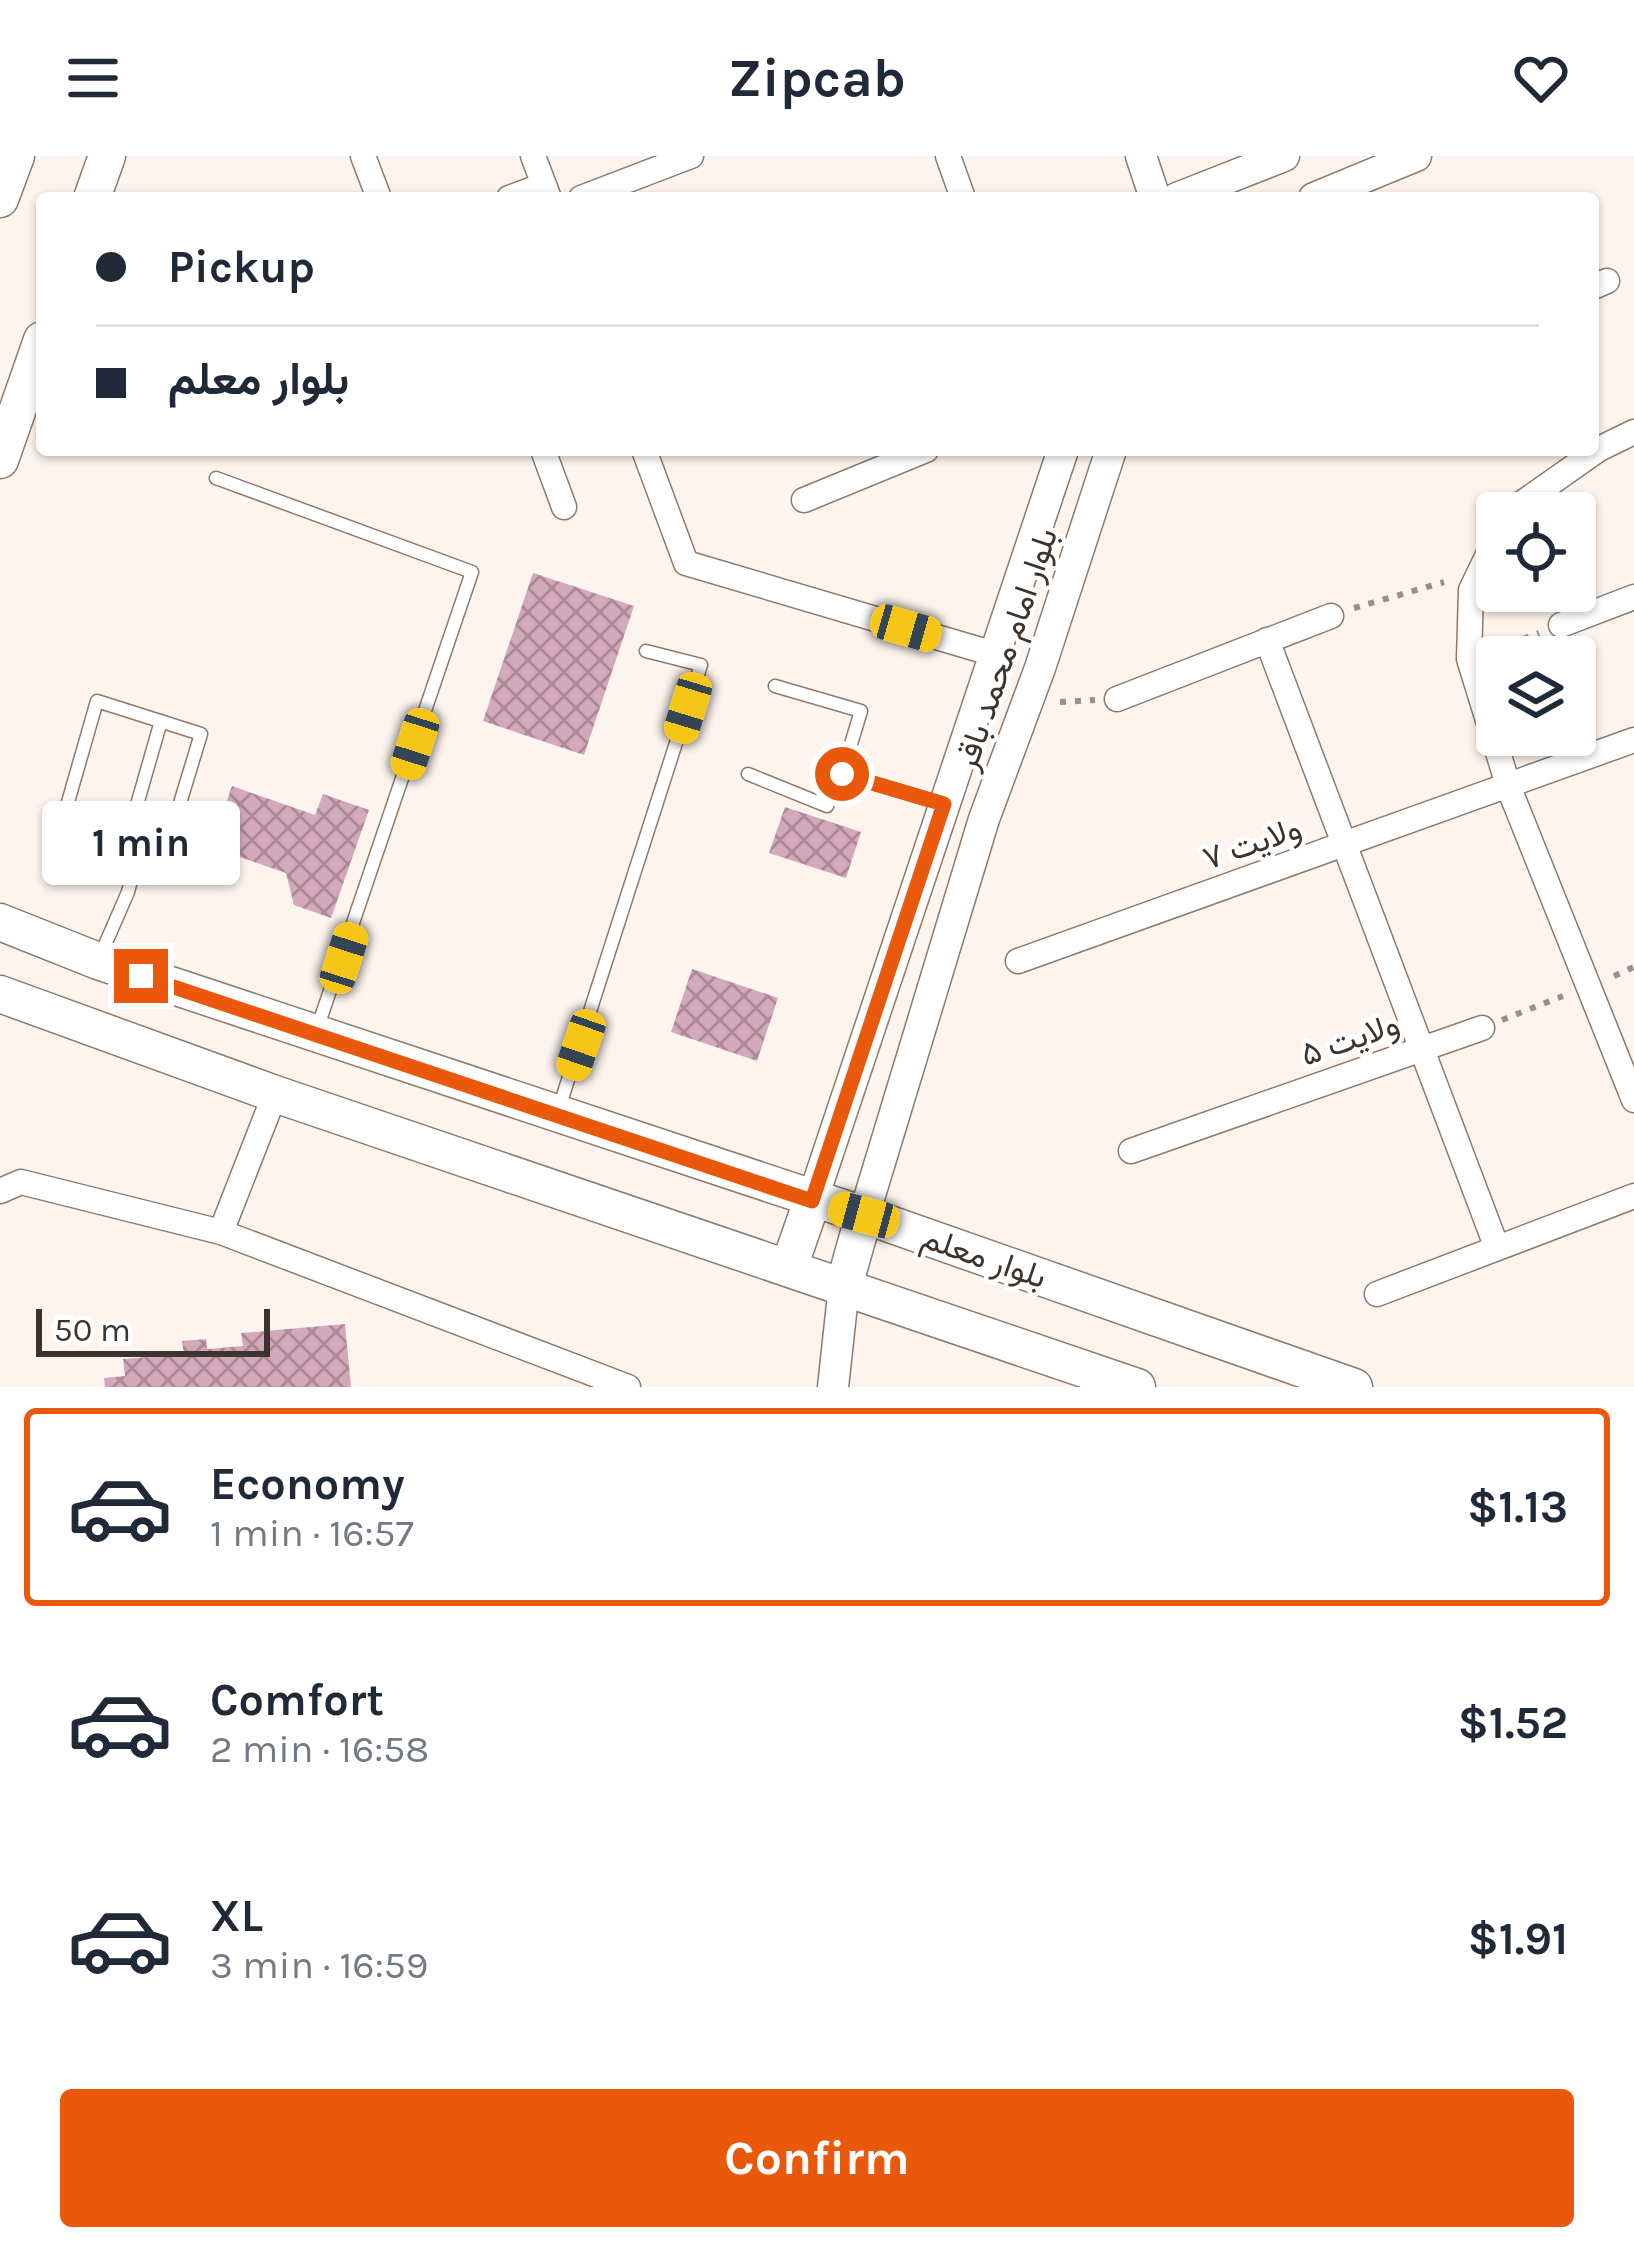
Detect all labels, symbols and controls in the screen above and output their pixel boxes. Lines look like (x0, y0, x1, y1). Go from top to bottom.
icon: menu (60, 45, 126, 111)
icon: heart (1508, 45, 1574, 111)
text: Zipcab (728, 46, 906, 110)
text: Pickup (168, 241, 315, 293)
text: بلوار معلم (168, 353, 349, 405)
map controls (1476, 492, 1596, 756)
button: locate (1476, 492, 1596, 612)
street label: بلوار امام محمد باقر (946, 523, 1067, 777)
car (866, 601, 946, 655)
button: layers (1476, 636, 1596, 756)
car (660, 668, 716, 748)
car (387, 704, 443, 784)
route start (815, 747, 869, 801)
callout: 1 min (42, 802, 240, 886)
street label: ولایت ۷ (1198, 808, 1307, 878)
text: 1 min (92, 820, 190, 866)
car (316, 918, 372, 998)
route end (114, 949, 168, 1003)
street label: ولایت ۵ (1296, 1004, 1405, 1074)
car (552, 1005, 610, 1085)
car (825, 1188, 903, 1242)
street label: بلوار معلم (916, 1218, 1051, 1298)
scale bar (36, 1303, 270, 1356)
text: 50 m (54, 1311, 131, 1349)
icon: car (66, 1453, 174, 1561)
text: Economy (210, 1458, 405, 1510)
text: $1.13 (1467, 1481, 1568, 1533)
text: 1 min · 16:57 (210, 1510, 414, 1556)
icon: car (66, 1669, 174, 1777)
text: Comfort (210, 1674, 384, 1726)
text: $1.52 (1458, 1697, 1568, 1749)
text: 2 min · 16:58 (210, 1726, 429, 1772)
icon: car (66, 1885, 174, 1993)
text: XL (210, 1890, 263, 1942)
text: $1.91 (1468, 1913, 1568, 1965)
text: 3 min · 16:59 (210, 1942, 428, 1988)
button: Confirm (60, 2089, 1574, 2227)

